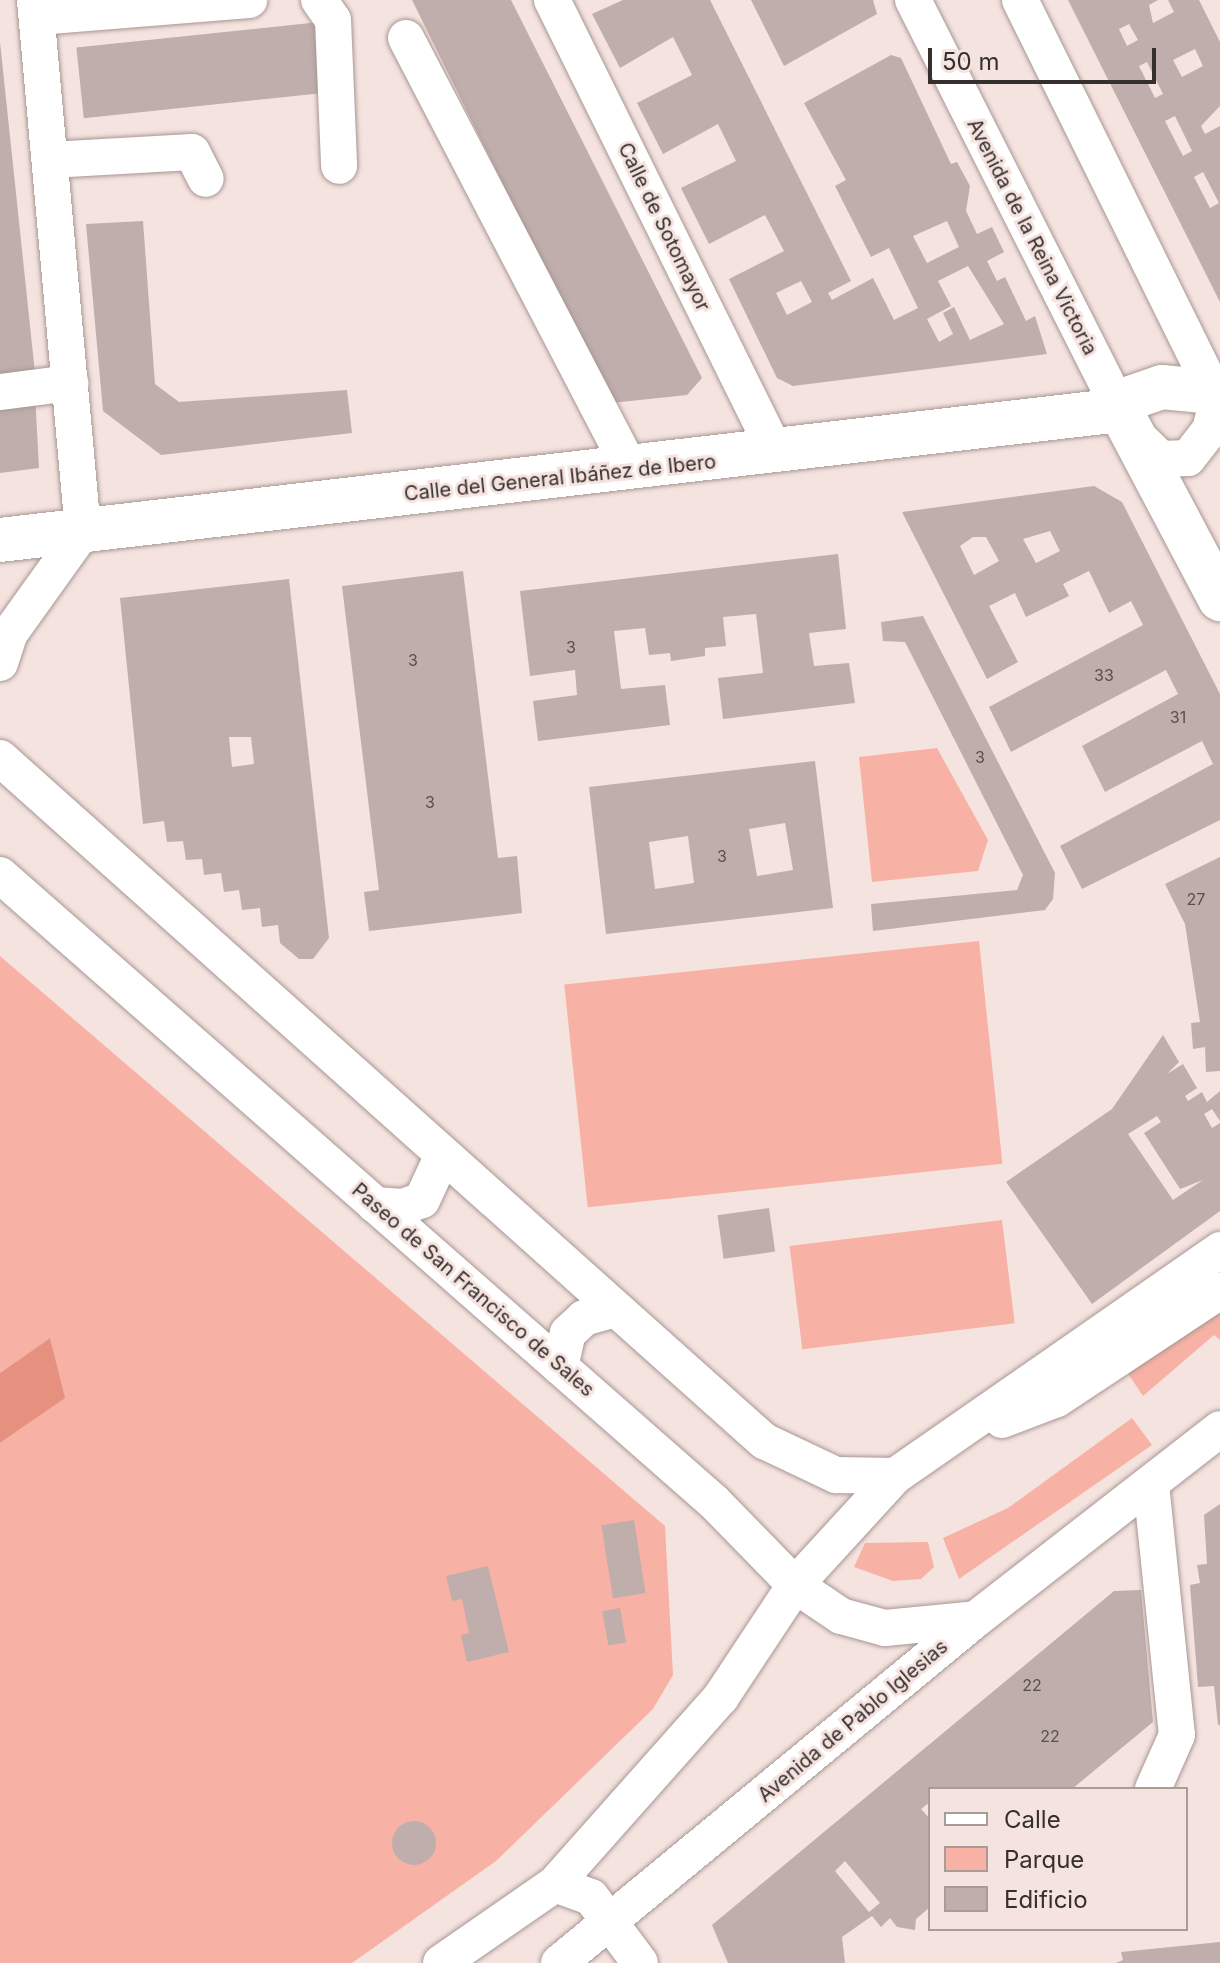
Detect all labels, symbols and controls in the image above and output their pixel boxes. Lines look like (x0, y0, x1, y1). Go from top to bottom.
scale bar (932, 32, 1160, 82)
text: 50 m (942, 47, 1000, 76)
street label: Avenida de la Reina Victoria (962, 115, 1102, 359)
street label: Calle de Sotomayor (613, 139, 715, 315)
street label: Calle del General Ibáñez de Ibero (403, 450, 717, 506)
house number: 3 (566, 637, 576, 657)
house number: 3 (408, 650, 418, 670)
house number: 33 (1094, 665, 1114, 685)
house number: 31 (1170, 707, 1186, 727)
house number: 3 (975, 747, 985, 767)
house number: 3 (425, 792, 435, 812)
house number: 3 (717, 846, 727, 866)
house number: 27 (1187, 889, 1205, 909)
street label: Paseo de San Francisco de Sales (347, 1178, 599, 1402)
street label: Avenida de Pablo Iglesias (753, 1635, 953, 1807)
house number: 22 (1022, 1675, 1042, 1695)
house number: 22 (1040, 1726, 1060, 1746)
legend (928, 1787, 1188, 1931)
text: Calle (1004, 1805, 1061, 1834)
text: Parque (1004, 1845, 1084, 1874)
text: Edificio (1004, 1885, 1088, 1914)

